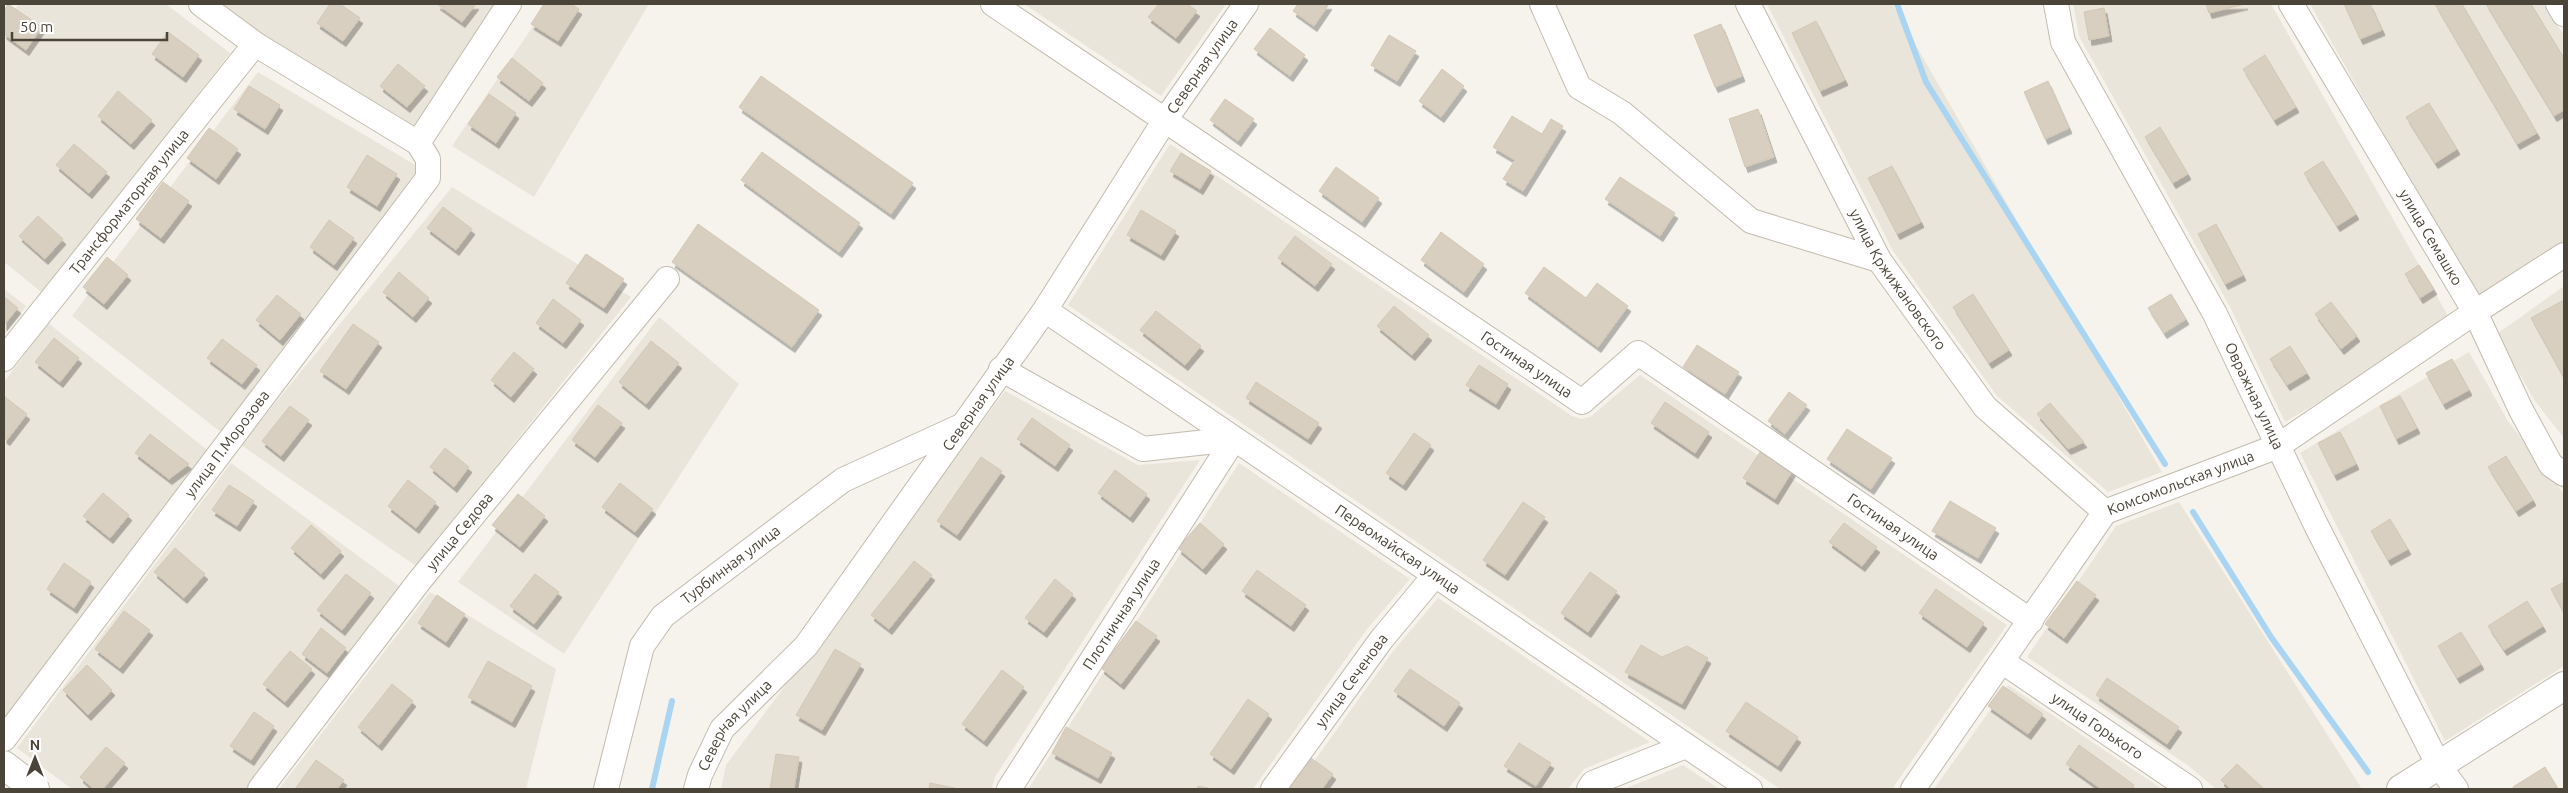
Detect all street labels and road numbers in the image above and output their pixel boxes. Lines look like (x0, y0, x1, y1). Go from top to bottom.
street label: Северная улица (1163, 15, 1241, 117)
street label: Трансформаторная улица (66, 125, 192, 278)
street label: улица Семашко (2396, 186, 2466, 288)
street label: улица Кржижановского (1846, 206, 1950, 353)
street label: Гостиная улица (1478, 327, 1576, 401)
street label: Овражная улица (2222, 339, 2287, 452)
street label: Северная улица (939, 353, 1017, 454)
street label: улица П.Морозова (181, 387, 273, 501)
street label: Комсомольская улица (2105, 447, 2256, 518)
street label: улица Седова (423, 489, 496, 573)
street label: Гостиная улица (1845, 489, 1942, 564)
street label: Первомайская улица (1332, 501, 1463, 597)
street label: Турбинная улица (678, 522, 783, 607)
street label: Плотничная улица (1079, 555, 1163, 673)
street label: улица Сеченова (1312, 630, 1391, 730)
street label: Северная улица (694, 676, 775, 774)
street label: улица Горького (2049, 689, 2147, 763)

